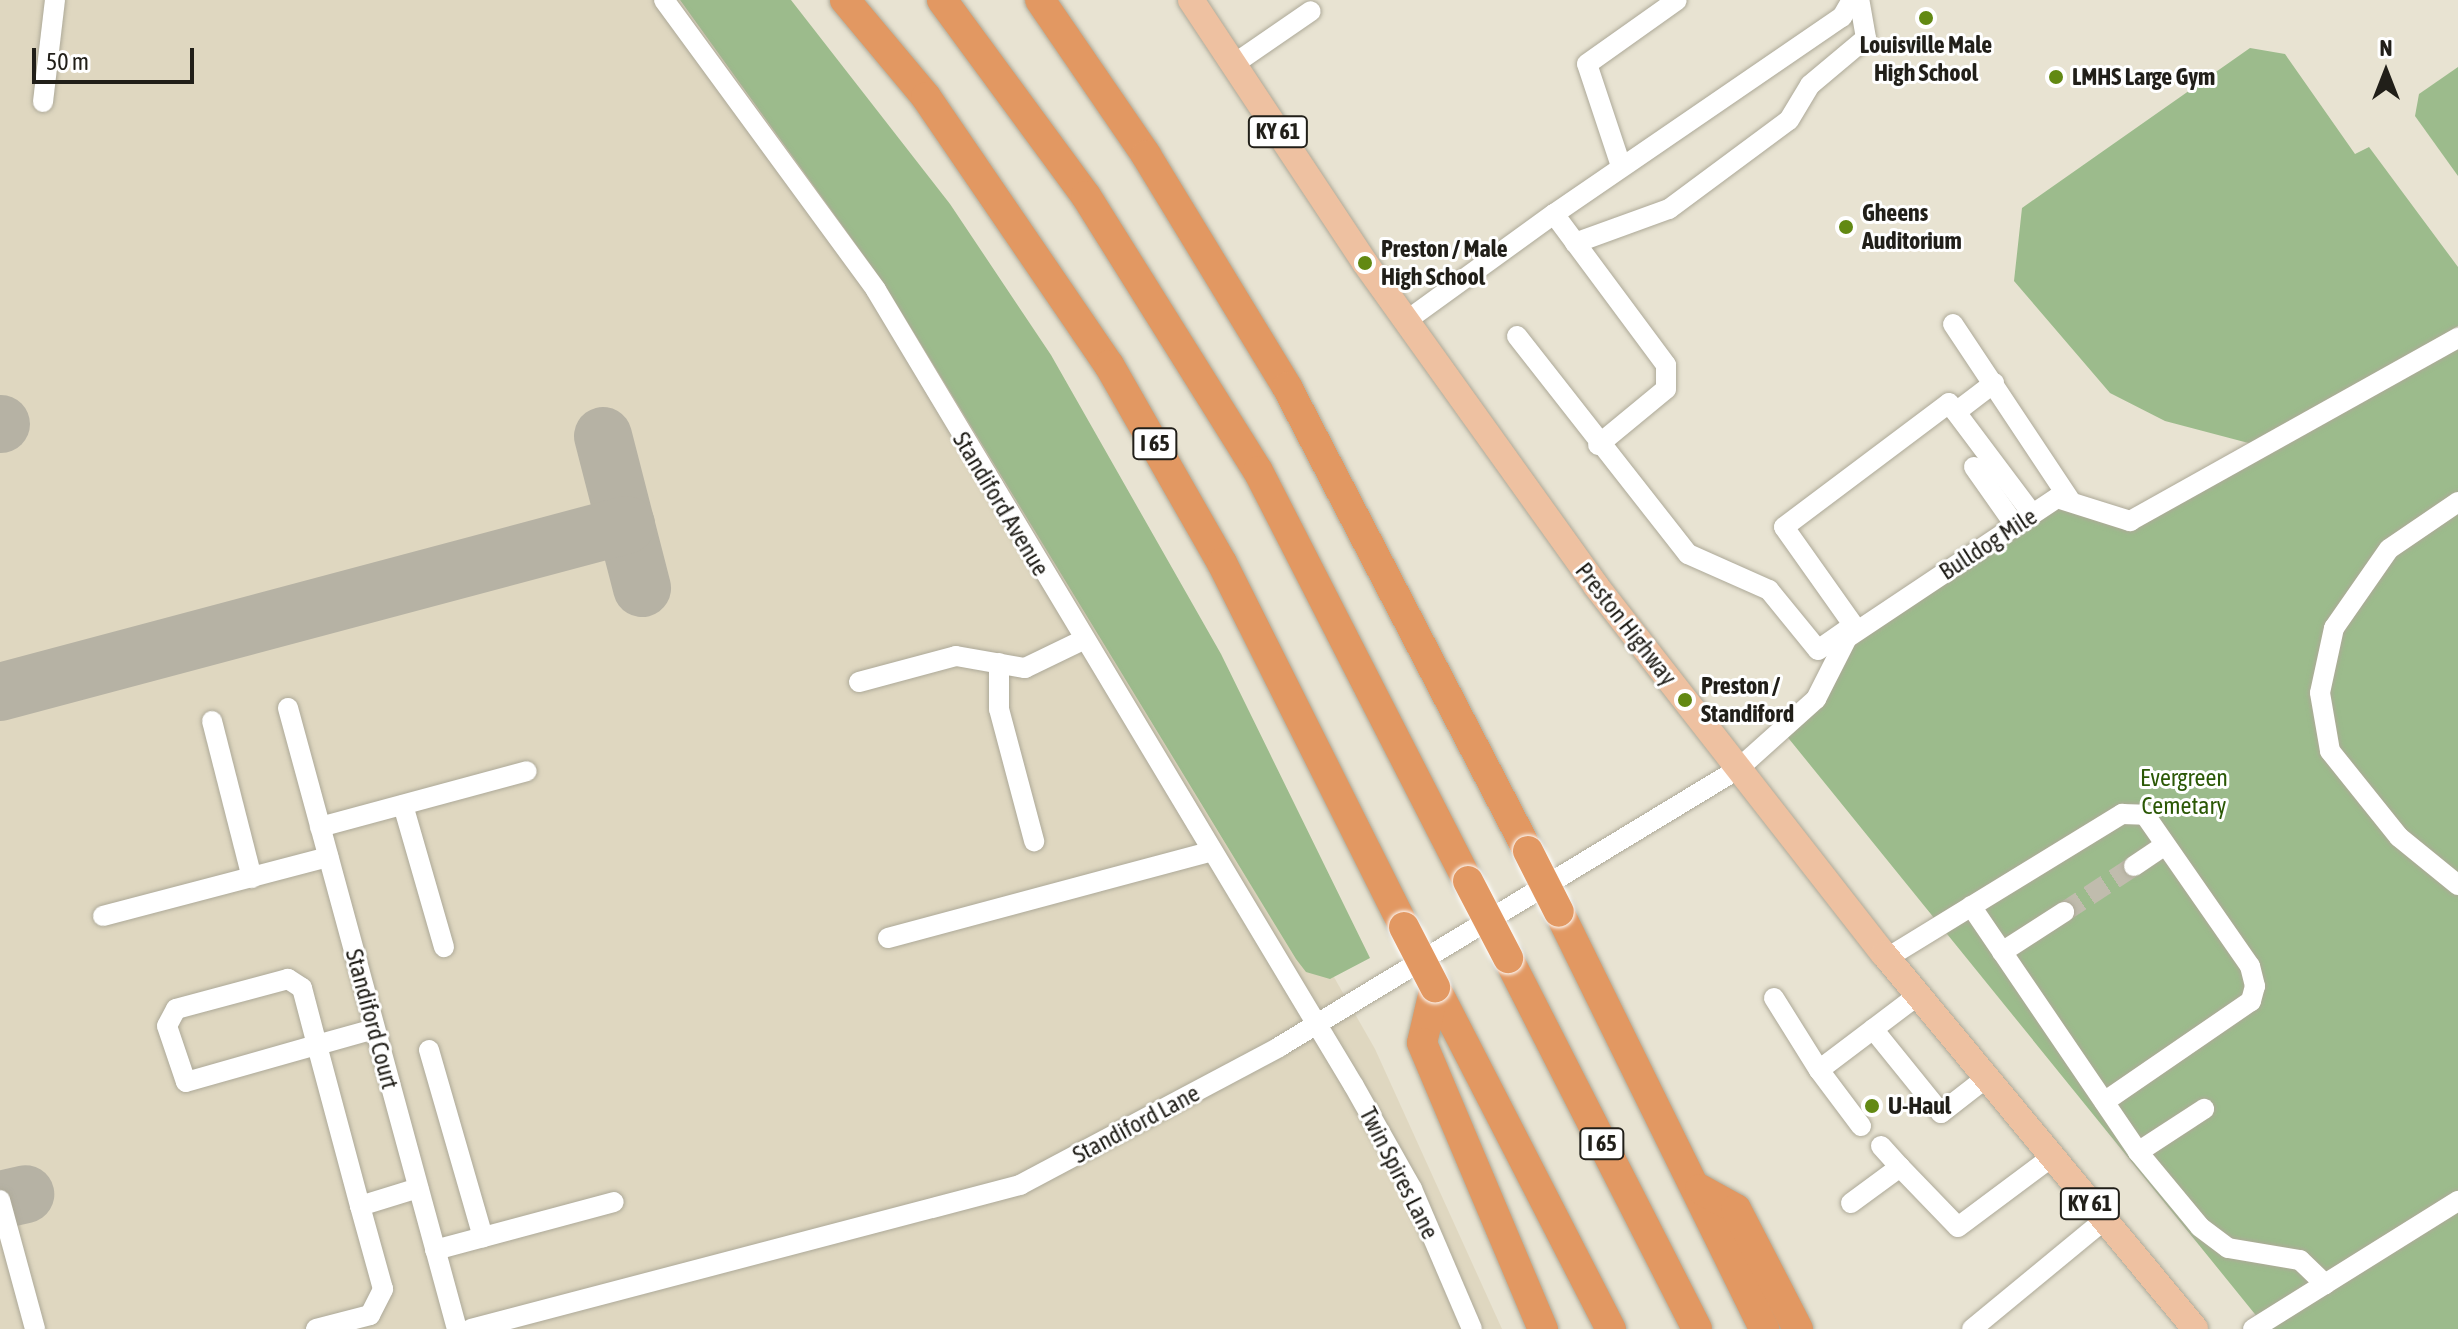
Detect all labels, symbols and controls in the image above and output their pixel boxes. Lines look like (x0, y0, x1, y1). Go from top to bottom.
marker: Louisville Male High School (1917, 9, 1935, 27)
place label: Louisville Male High School (1860, 31, 1992, 87)
scale bar (36, 32, 198, 82)
north arrow (2346, 32, 2426, 112)
text: N (2380, 35, 2392, 61)
text: 50 m (46, 48, 89, 75)
place label: LMHS Large Gym (2072, 63, 2215, 91)
marker: LMHS Large Gym (2047, 68, 2065, 86)
road number: KY 61 (1246, 114, 1310, 150)
place label: Gheens Auditorium (1862, 199, 1962, 255)
marker: Gheens Auditorium (1837, 218, 1855, 236)
place label: Preston / Male High School (1381, 235, 1508, 291)
marker: Preston / Male High School (1356, 254, 1374, 272)
road number: I 65 (1131, 426, 1179, 462)
street label: Standiford Avenue (947, 427, 1055, 581)
street label: Bulldog Mile (1934, 502, 2042, 586)
street label: Preston Highway (1569, 557, 1683, 691)
place label: Preston / Standiford (1701, 672, 1794, 728)
marker: Preston / Standiford (1676, 691, 1694, 709)
park label: Evergreen Cemetary (2140, 764, 2228, 820)
street label: Standiford Court (339, 946, 405, 1092)
street label: Standiford Lane (1068, 1079, 1204, 1169)
place label: U-Haul (1888, 1092, 1951, 1120)
marker: U-Haul (1863, 1097, 1881, 1115)
street label: Twin Spires Lane (1353, 1102, 1445, 1244)
road number: I 65 (1578, 1126, 1626, 1162)
road number: KY 61 (2058, 1186, 2122, 1222)

